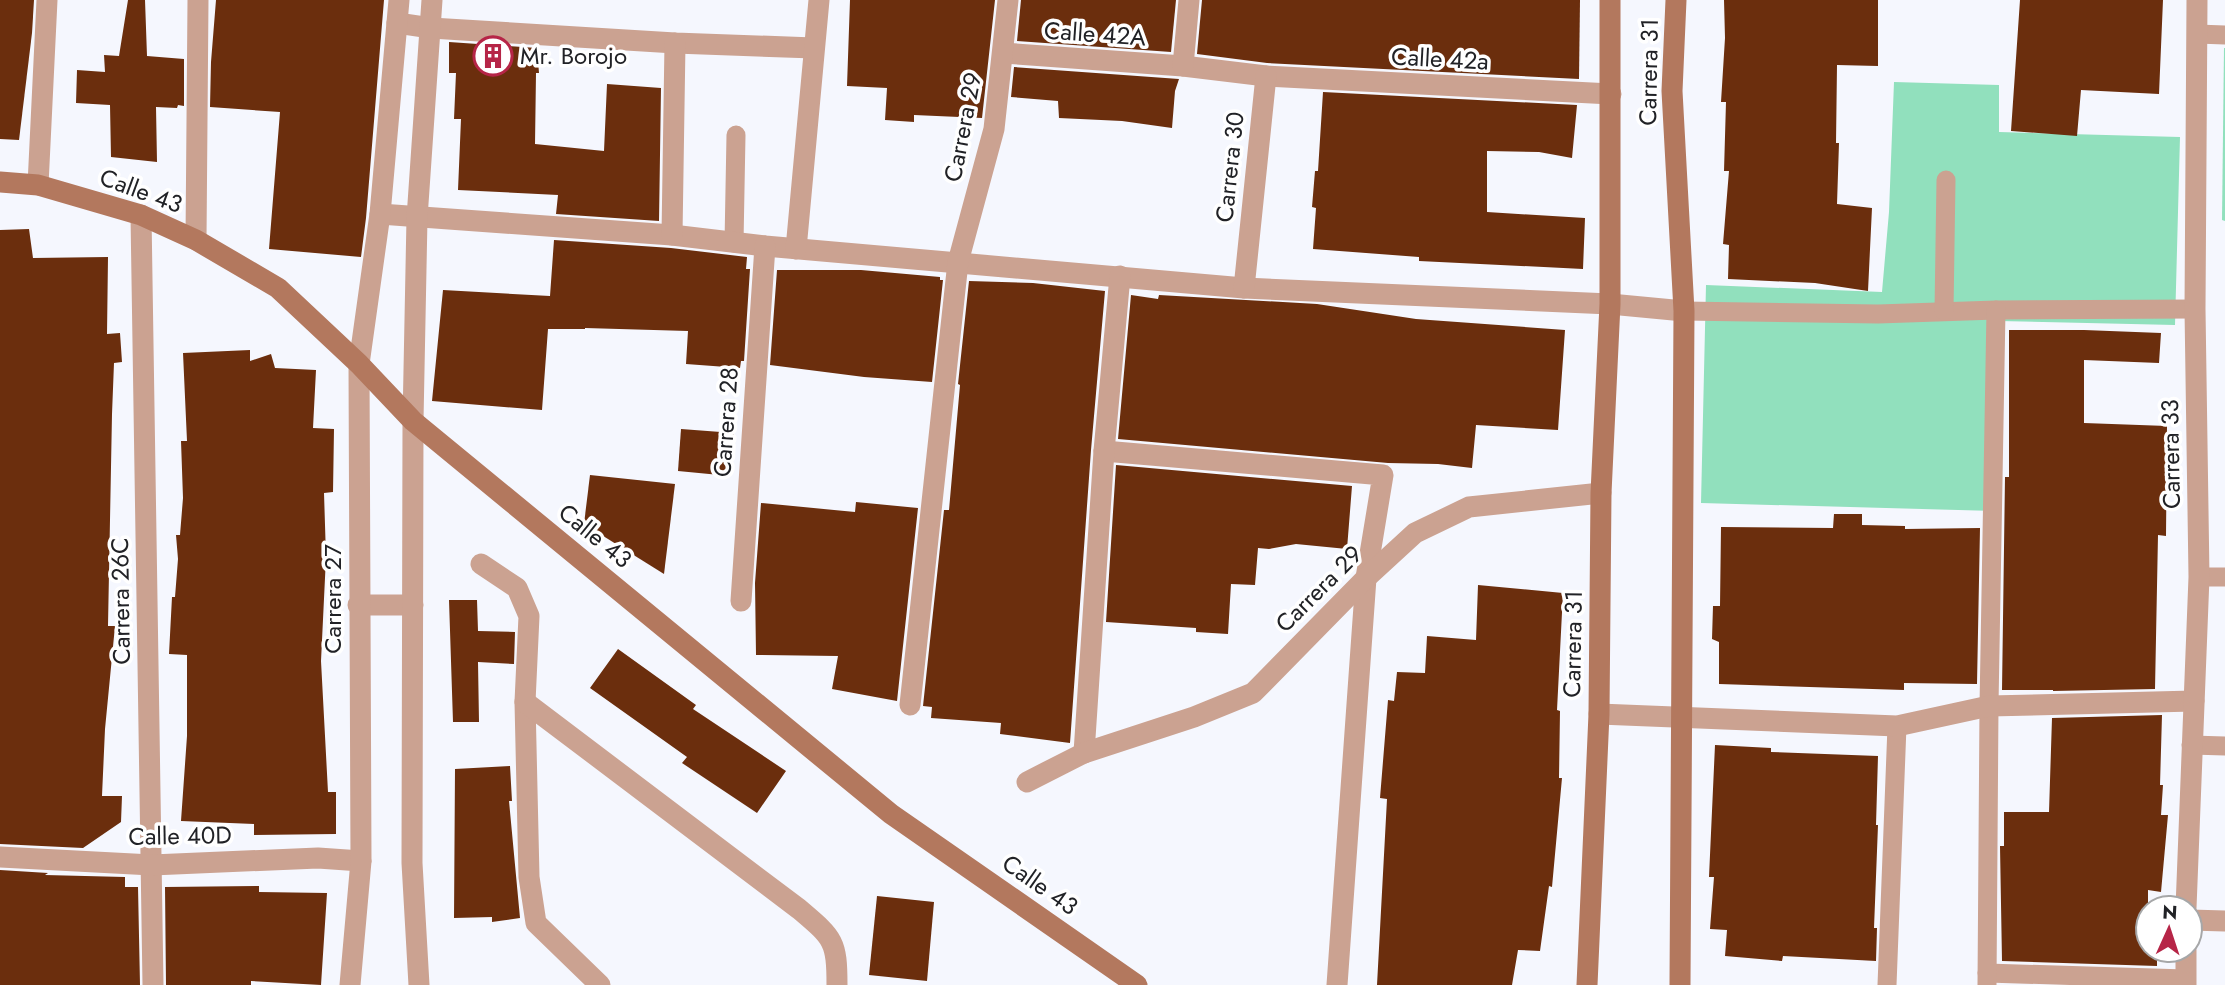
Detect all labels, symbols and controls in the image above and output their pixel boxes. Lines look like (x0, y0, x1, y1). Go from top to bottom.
street label: Calle 42A (1043, 12, 1147, 55)
street label: Carrera 31 (1630, 18, 1667, 126)
building icon: Mr. Borojo (472, 35, 514, 77)
place label: Mr. Borojo (520, 38, 627, 73)
street label: Calle 42a (1390, 38, 1490, 79)
street label: Carrera 29 (935, 69, 990, 185)
street label: Carrera 30 (1206, 110, 1253, 224)
street label: Calle 43 (95, 159, 187, 222)
street label: Carrera 28 (704, 366, 747, 478)
street label: Carrera 33 (2152, 399, 2189, 509)
street label: Calle 43 (551, 495, 640, 576)
street label: Carrera 26C (102, 537, 139, 665)
street label: Carrera 29 (1267, 537, 1370, 640)
street label: Carrera 27 (315, 544, 350, 654)
street label: Carrera 31 (1554, 590, 1591, 698)
street label: Calle 40D (128, 817, 232, 854)
street label: Calle 43 (995, 846, 1085, 923)
north arrow (2134, 894, 2204, 964)
text: N (2162, 899, 2178, 926)

